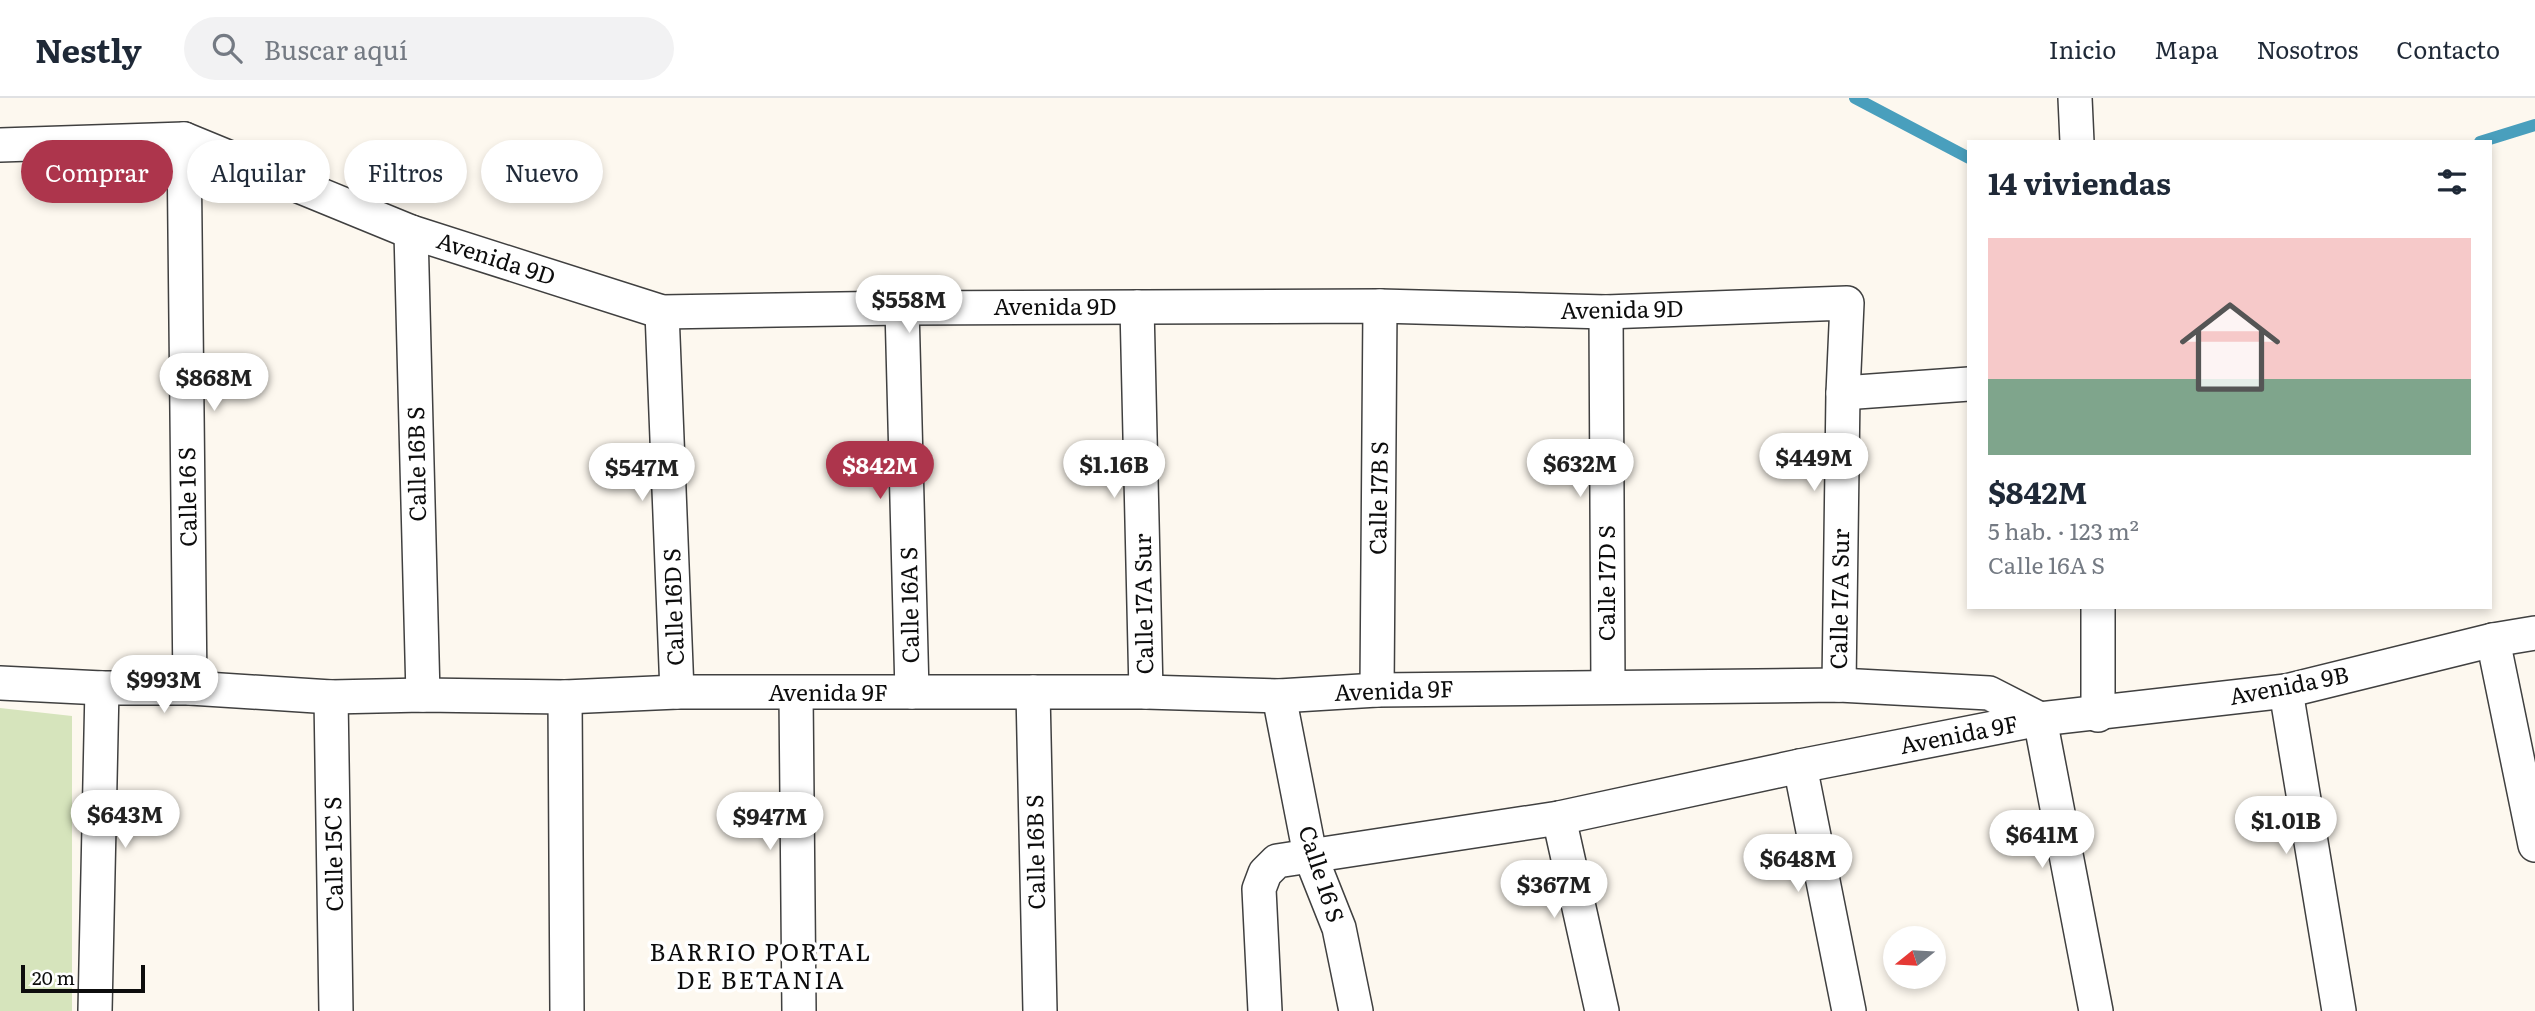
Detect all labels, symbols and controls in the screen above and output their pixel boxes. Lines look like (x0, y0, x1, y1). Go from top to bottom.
search box (184, 17, 674, 80)
text: Nestly (35, 24, 142, 73)
icon: search (208, 29, 246, 67)
text: Buscar aquí (264, 29, 408, 68)
text: Inicio (2049, 31, 2116, 66)
text: Mapa (2154, 31, 2218, 66)
text: Nosotros (2256, 31, 2358, 66)
text: Contacto (2396, 31, 2500, 66)
chip: Comprar (21, 140, 173, 203)
chip: Alquilar (187, 140, 330, 203)
chip: Filtros (344, 140, 467, 203)
chip: Nuevo (481, 140, 603, 203)
text: 14 viviendas (1988, 160, 2171, 204)
icon: filters (2433, 163, 2471, 201)
street label: Avenida 9D (433, 222, 560, 292)
pin: $558M (860, 275, 958, 335)
text: $558M (872, 281, 946, 315)
icon: home (2167, 284, 2293, 410)
street label: Avenida 9D (993, 288, 1117, 322)
street label: Avenida 9D (1560, 290, 1684, 326)
pin: $868M (165, 354, 263, 413)
text: $868M (176, 359, 252, 393)
street label: Calle 16B S (397, 406, 433, 522)
pin: $449M (1765, 434, 1863, 493)
text: $449M (1775, 439, 1853, 473)
pin: $1.16B (1057, 440, 1171, 500)
pin: $632M (1531, 440, 1629, 499)
street label: Calle 17B S (1359, 441, 1395, 555)
pin: $842M (831, 442, 929, 501)
pin: $547M (593, 444, 691, 503)
text: $632M (1543, 445, 1617, 479)
text: $1.16B (1079, 446, 1149, 480)
street label: Calle 16 S (168, 447, 204, 547)
text: $842M (842, 447, 918, 481)
text: $547M (605, 449, 679, 483)
text: $842M (1988, 469, 2087, 513)
text: 5 hab. · 123 m² (1988, 513, 2139, 547)
street label: Calle 17D S (1588, 525, 1622, 641)
street label: Calle 17A Sur (1820, 528, 1856, 670)
street label: Calle 17A Sur (1124, 533, 1160, 675)
street label: Calle 16A S (890, 546, 926, 664)
text: Calle 16A S (1988, 547, 2105, 581)
street label: Calle 16D S (653, 548, 691, 666)
pin: $993M (115, 656, 213, 715)
street label: Avenida 9B (2226, 656, 2351, 712)
text: $993M (126, 661, 202, 695)
street label: Avenida 9F (1334, 670, 1454, 708)
street label: Avenida 9F (768, 674, 888, 708)
street label: Avenida 9F (1897, 705, 2021, 761)
pin: $643M (76, 790, 174, 850)
pin: $947M (721, 792, 819, 852)
street label: Calle 16B S (1016, 794, 1052, 910)
text: $643M (87, 796, 163, 830)
street label: Calle 15C S (314, 796, 350, 912)
pin: $1.01B (2229, 796, 2343, 856)
text: $947M (732, 798, 808, 832)
text: $1.01B (2251, 802, 2321, 836)
pin: $641M (1993, 810, 2091, 870)
text: $641M (2005, 816, 2079, 850)
street label: Calle 16 S (1291, 821, 1355, 926)
pin: $648M (1749, 834, 1847, 894)
text: $648M (1759, 840, 1837, 874)
pin: $367M (1505, 860, 1603, 920)
text: $367M (1516, 866, 1592, 900)
north arrow (1883, 926, 1946, 989)
map controls (1883, 926, 1946, 989)
district label: BARRIO PORTAL DE BETANIA (649, 933, 873, 996)
scale bar (21, 962, 145, 994)
text: 20 m (32, 963, 75, 991)

